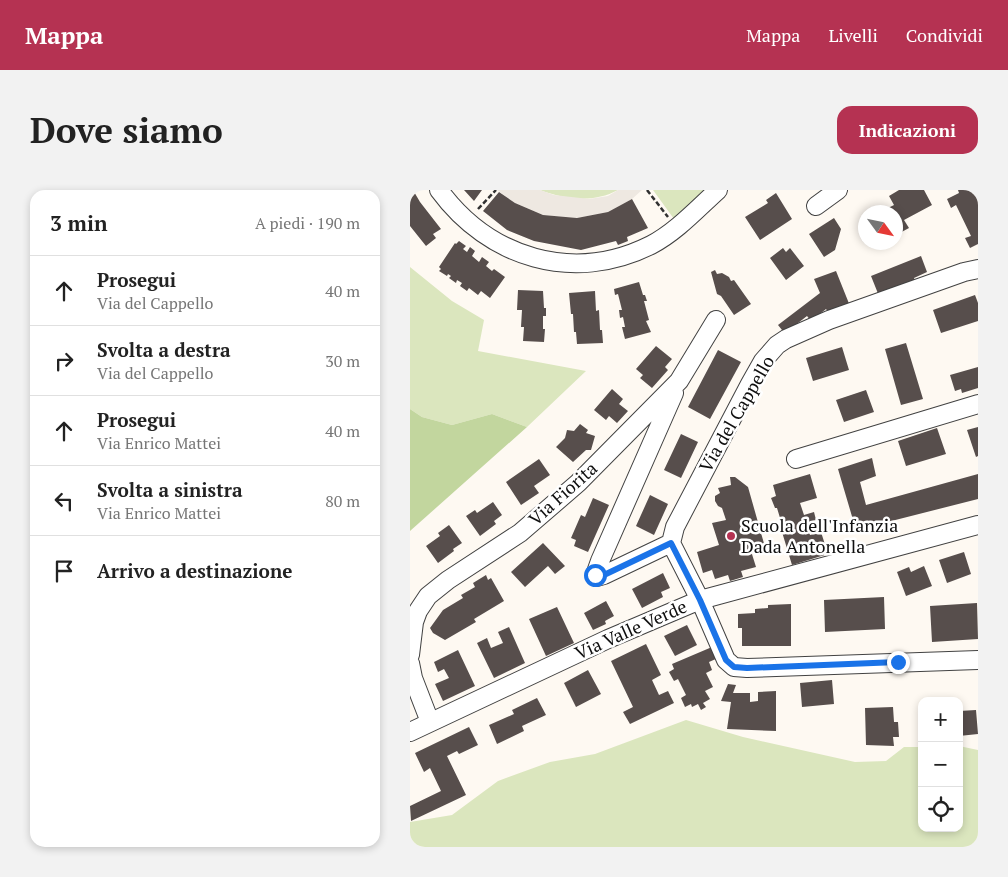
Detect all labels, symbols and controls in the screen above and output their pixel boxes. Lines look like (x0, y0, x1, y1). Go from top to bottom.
text: Mappa (25, 19, 103, 51)
text: Mappa (746, 23, 800, 47)
text: Livelli (828, 23, 878, 47)
text: Condividi (906, 23, 983, 47)
button: Indicazioni (837, 106, 978, 154)
text: Dove siamo (30, 107, 223, 153)
north arrow (858, 205, 903, 250)
text: 3 min (50, 209, 107, 237)
text: A piedi · 190 m (255, 212, 360, 234)
text: Prosegui (97, 267, 176, 292)
icon: ahead (50, 277, 78, 305)
text: 40 m (325, 280, 360, 302)
text: Via del Cappello (97, 292, 213, 314)
text: Svolta a destra (97, 337, 231, 362)
icon: right (50, 347, 78, 375)
text: 30 m (325, 350, 360, 372)
street label: Via del Cappello (693, 351, 779, 476)
text: Via del Cappello (97, 362, 213, 384)
text: Prosegui (97, 407, 176, 432)
icon: ahead (50, 417, 78, 445)
text: 40 m (325, 420, 360, 442)
text: Via Enrico Mattei (97, 432, 221, 454)
street label: Via Fiorita (523, 456, 602, 530)
text: Svolta a sinistra (97, 477, 243, 502)
icon: left (50, 487, 78, 515)
text: 80 m (325, 490, 360, 512)
text: Via Enrico Mattei (97, 502, 221, 524)
place label: Scuola dell'Infanzia Dada Antonella (741, 513, 898, 558)
marker: Scuola dell'Infanzia Dada Antonella (725, 530, 737, 542)
icon: arrive (50, 557, 78, 585)
text: Arrivo a destinazione (97, 558, 292, 583)
route start (584, 564, 607, 587)
street label: Via Valle Verde (571, 594, 690, 664)
route end (887, 651, 910, 674)
map controls (918, 697, 963, 832)
button: + (918, 697, 963, 742)
button: − (918, 742, 963, 787)
button: locate (918, 787, 963, 832)

